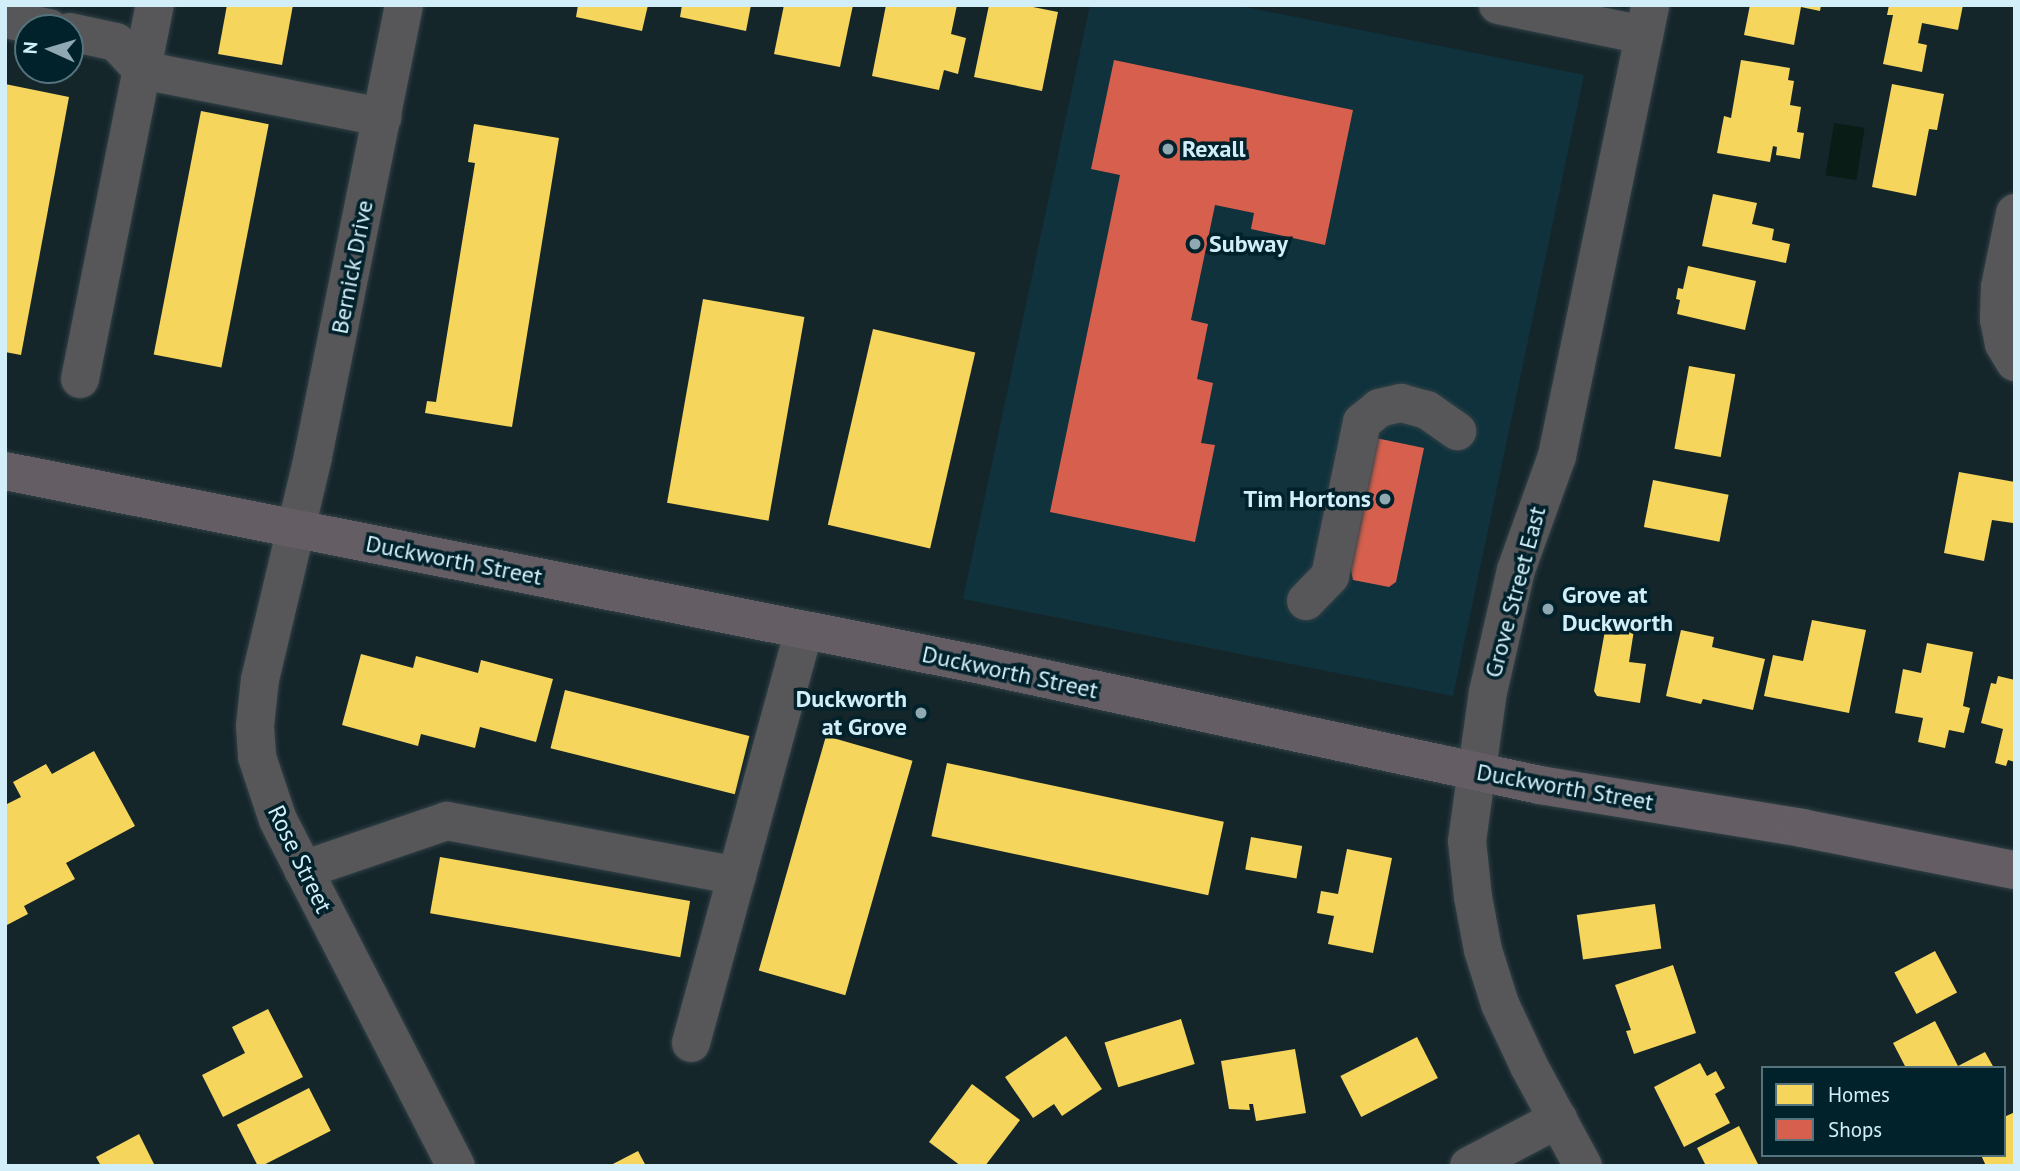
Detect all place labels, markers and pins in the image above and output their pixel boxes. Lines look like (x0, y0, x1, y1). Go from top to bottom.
place label: Rexall (1182, 135, 1246, 163)
marker: Rexall (1160, 141, 1176, 157)
place label: Subway (1209, 230, 1288, 258)
marker: Subway (1187, 236, 1203, 252)
place label: Tim Hortons (1244, 485, 1371, 513)
marker: Tim Hortons (1377, 491, 1393, 507)
place label: Grove at Duckworth (1562, 581, 1673, 637)
marker: Grove at Duckworth (1540, 601, 1556, 617)
place label: Duckworth at Grove (796, 685, 907, 741)
marker: Duckworth at Grove (913, 705, 929, 721)

